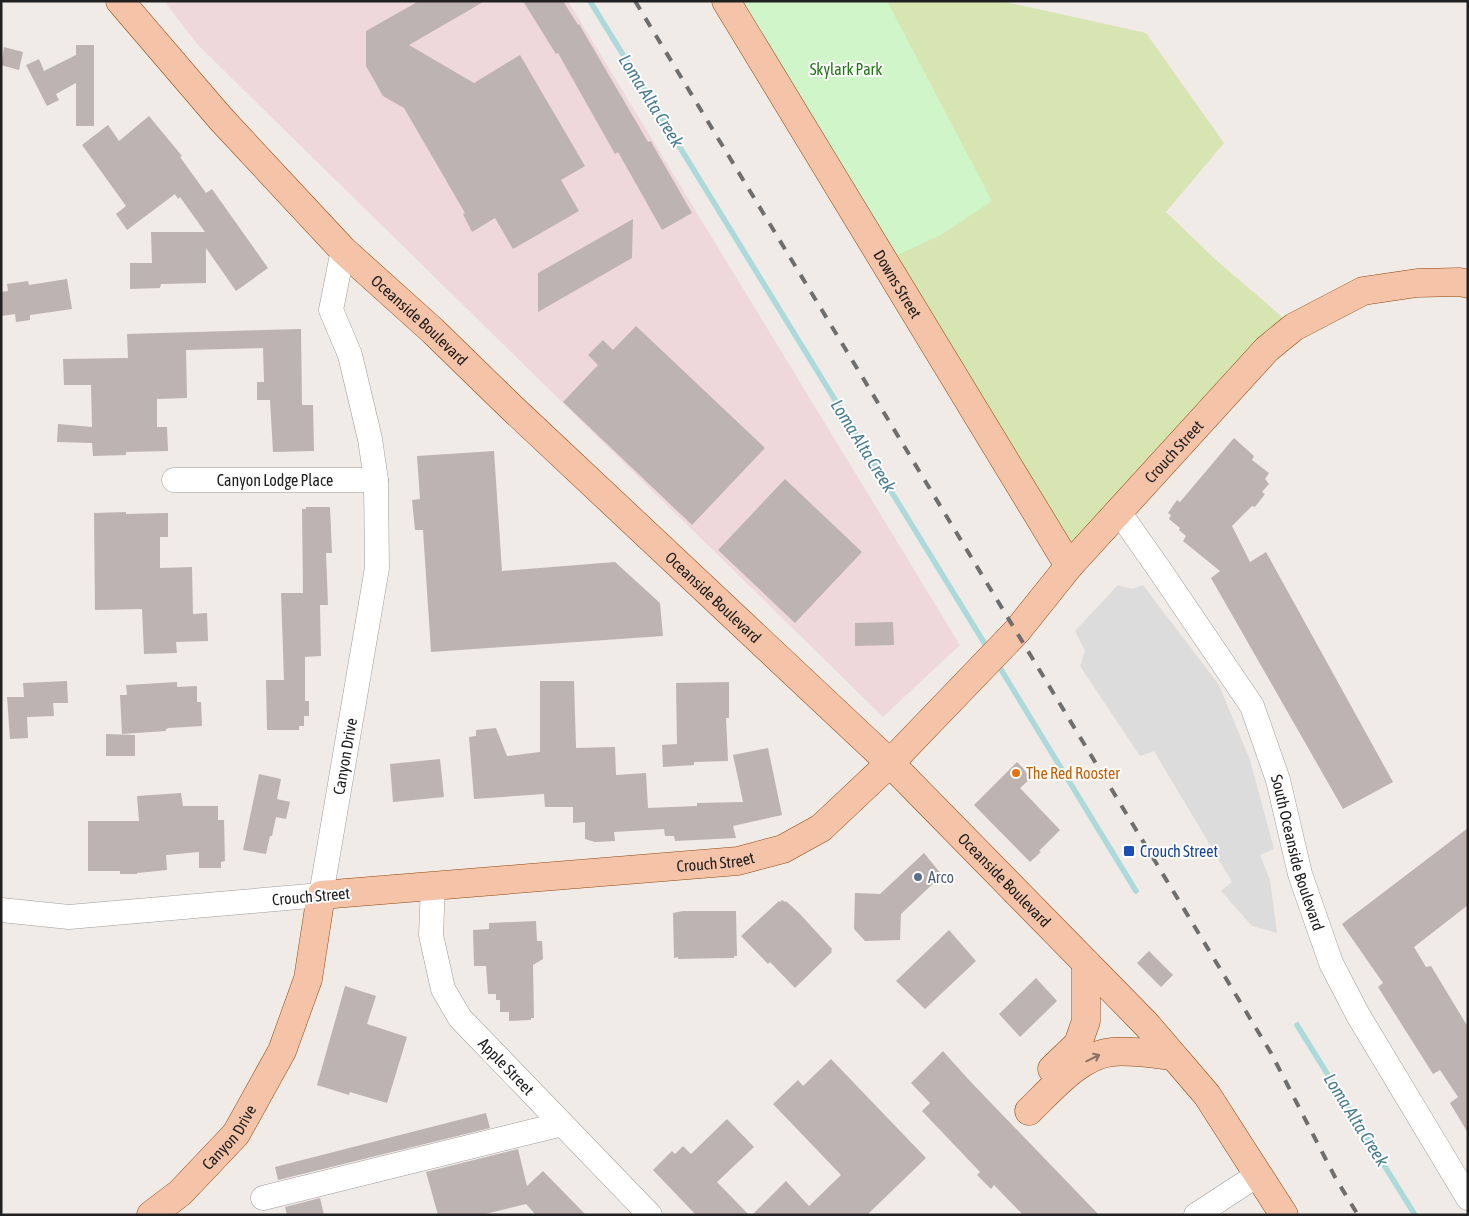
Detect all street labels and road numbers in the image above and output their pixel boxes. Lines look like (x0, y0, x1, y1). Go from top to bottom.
street label: Downs Street (870, 247, 926, 322)
street label: Oceanside Boulevard (368, 271, 471, 369)
street label: Crouch Street (1141, 416, 1207, 486)
street label: Canyon Lodge Place (217, 471, 333, 490)
street label: Oceanside Boulevard (662, 548, 765, 646)
street label: Canyon Drive (329, 717, 360, 796)
street label: South Oceanside Boulevard (1268, 772, 1328, 933)
street label: Oceanside Boulevard (955, 829, 1055, 931)
street label: Crouch Street (676, 848, 757, 875)
street label: Crouch Street (271, 884, 351, 908)
street label: Apple Street (475, 1034, 538, 1099)
street label: Canyon Drive (198, 1102, 259, 1173)

